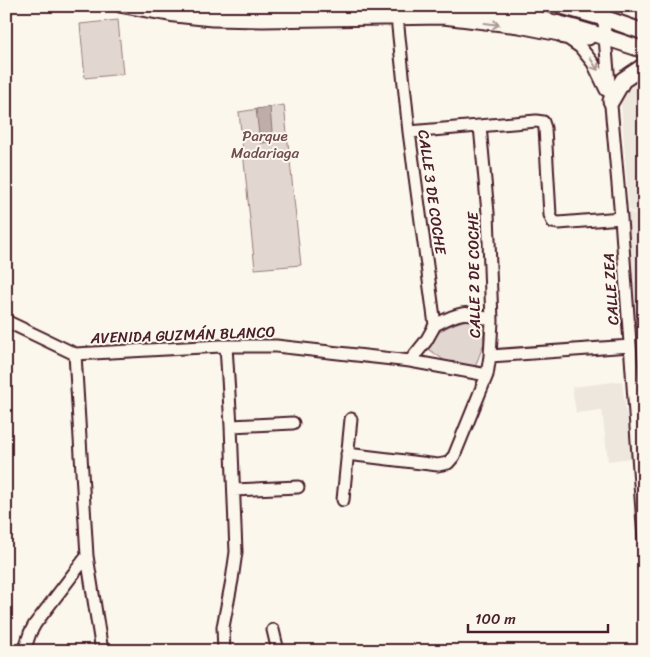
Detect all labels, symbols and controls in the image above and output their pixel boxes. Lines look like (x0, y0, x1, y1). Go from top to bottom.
one-way arrow (483, 19, 499, 29)
one-way arrow (589, 56, 599, 70)
park label: Parque Madariaga (231, 123, 300, 166)
street label: CALLE 3 DE COCHE (410, 128, 454, 258)
street label: CALLE 2 DE COCHE (460, 210, 488, 338)
street label: CALLE ZEA (596, 252, 626, 326)
street label: AVENIDA GUZMÁN BLANCO (89, 319, 276, 351)
scale bar (468, 602, 608, 634)
text: 100 m (475, 606, 516, 632)

